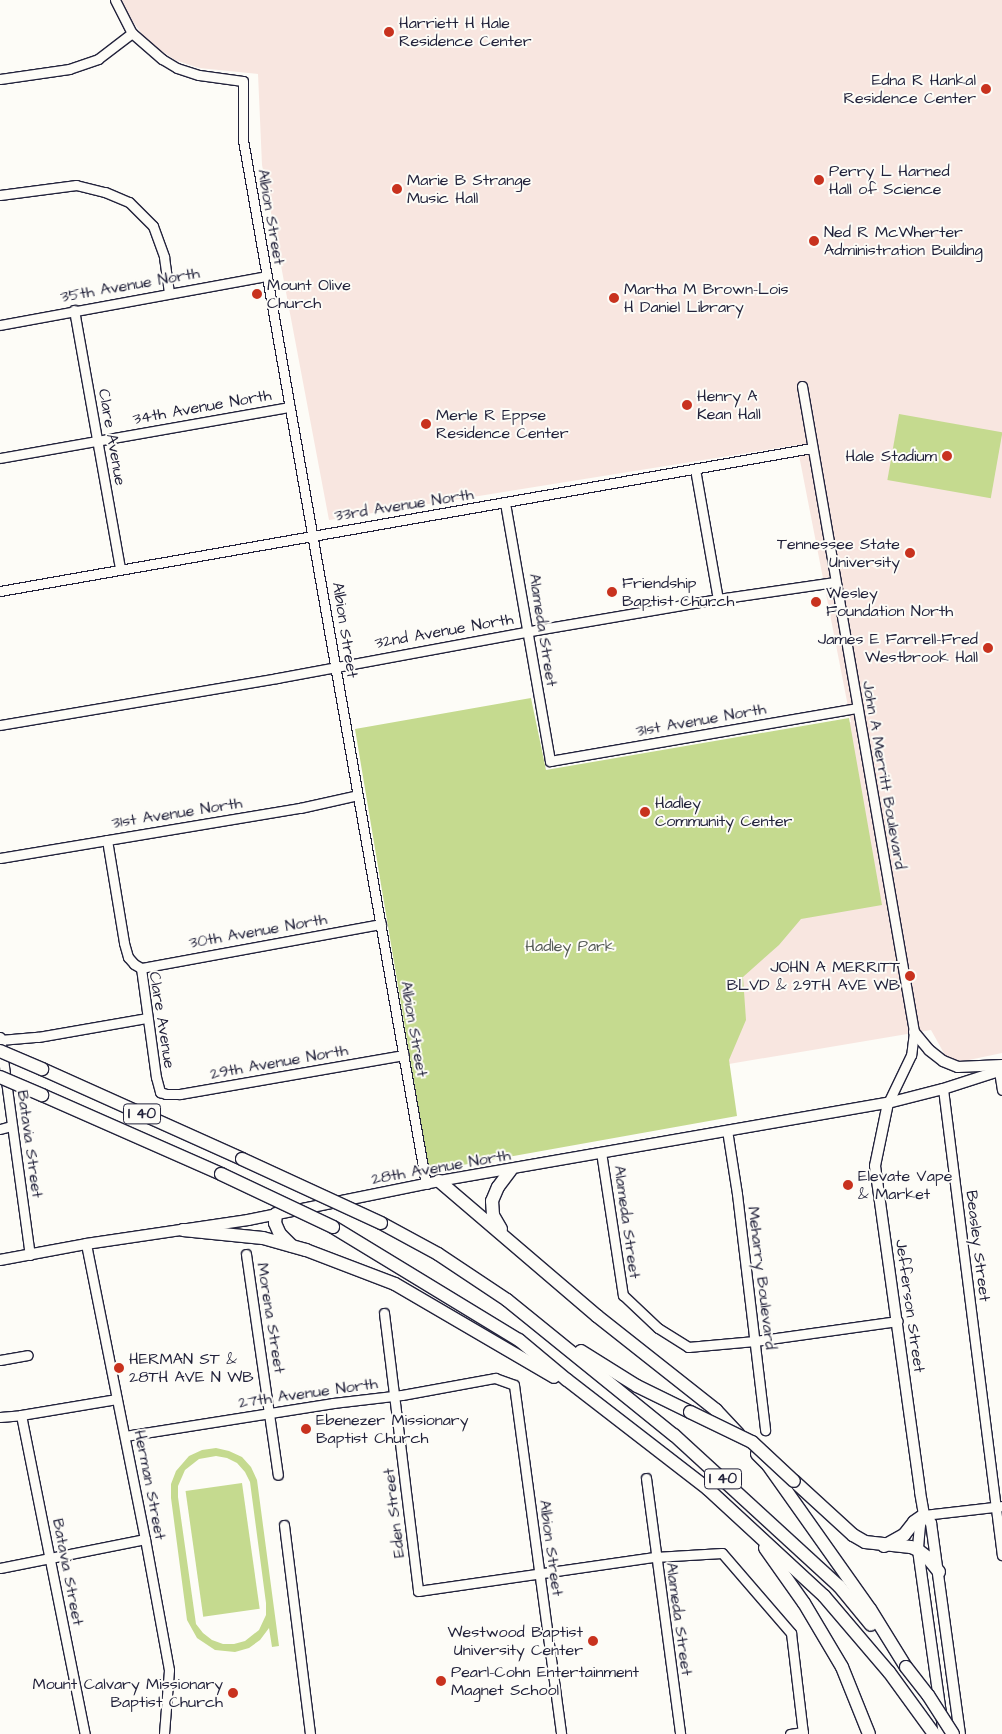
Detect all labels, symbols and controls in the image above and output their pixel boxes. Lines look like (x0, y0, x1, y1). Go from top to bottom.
place label: Harriett H Hale Residence Center (399, 13, 532, 51)
marker: Harriett H Hale Residence Center (383, 26, 395, 38)
place label: Edna R Hankal Residence Center (844, 70, 976, 108)
marker: Edna R Hankal Residence Center (980, 83, 992, 95)
place label: Perry L Harned Hall of Science (829, 161, 950, 199)
street label: Albion Street (253, 168, 289, 266)
place label: Marie B Strange Music Hall (407, 170, 531, 208)
marker: Perry L Harned Hall of Science (813, 174, 825, 186)
marker: Marie B Strange Music Hall (391, 183, 403, 195)
place label: Ned R McWherter Administration Building (824, 222, 983, 260)
marker: Ned R McWherter Administration Building (808, 235, 820, 247)
street label: 35th Avenue North (59, 263, 201, 307)
place label: Mount Olive Church (267, 275, 351, 313)
place label: Martha M Brown-Lois H Daniel Library (624, 279, 788, 317)
marker: Mount Olive Church (251, 288, 263, 300)
marker: Martha M Brown-Lois H Daniel Library (608, 292, 620, 304)
street label: 34th Avenue North (131, 385, 273, 429)
place label: Henry A Kean Hall (697, 386, 761, 424)
street label: Clare Avenue (94, 387, 130, 487)
marker: Henry A Kean Hall (681, 399, 693, 411)
place label: Merle R Eppse Residence Center (436, 405, 568, 443)
marker: Merle R Eppse Residence Center (420, 418, 432, 430)
place label: Hale Stadium (846, 446, 937, 466)
marker: Hale Stadium (941, 450, 953, 462)
street label: 33rd Avenue North (333, 485, 475, 525)
place label: Tennessee State University (777, 534, 900, 572)
marker: Tennessee State University (904, 547, 916, 559)
street label: Alameda Street (525, 572, 561, 688)
place label: Friendship Baptist Church (622, 573, 734, 611)
street label: Albion Street (328, 581, 362, 679)
place label: Wesley Foundation North (826, 583, 953, 621)
marker: Friendship Baptist Church (606, 586, 618, 598)
marker: Wesley Foundation North (810, 596, 822, 608)
street label: 32nd Avenue North (373, 609, 515, 653)
place label: James E Farrell-Fred Westbrook Hall (818, 629, 978, 667)
marker: James E Farrell-Fred Westbrook Hall (982, 642, 994, 654)
street label: John A Merritt Boulevard (858, 679, 910, 871)
street label: 31st Avenue North (634, 699, 768, 741)
street label: 31st Avenue North (110, 793, 244, 833)
place label: Hadley Community Center (655, 793, 792, 831)
marker: Hadley Community Center (639, 806, 651, 818)
street label: 30th Avenue North (188, 909, 328, 953)
park label: Hadley Park (525, 936, 615, 956)
place label: JOHN A MERRITT BLVD & 29TH AVE WB (727, 957, 900, 995)
street label: Clare Avenue (145, 970, 179, 1070)
marker: JOHN A MERRITT BLVD & 29TH AVE WB (904, 970, 916, 982)
street label: Albion Street (396, 980, 432, 1078)
street label: 29th Avenue North (209, 1040, 349, 1084)
street label: Batavia Street (13, 1089, 47, 1199)
road number: I 40 (122, 1102, 162, 1126)
street label: 28th Avenue North (370, 1145, 512, 1189)
street label: Alameda Street (610, 1164, 644, 1280)
place label: Elevate Vape & Market (858, 1166, 952, 1204)
marker: Elevate Vape & Market (842, 1179, 854, 1191)
street label: Beasley Street (962, 1189, 994, 1303)
street label: Meharry Boulevard (744, 1205, 780, 1351)
street label: Jefferson Street (891, 1238, 929, 1374)
street label: Morena Street (253, 1261, 289, 1375)
place label: HERMAN ST & 28TH AVE N WB (129, 1349, 254, 1387)
marker: HERMAN ST & 28TH AVE N WB (113, 1362, 125, 1374)
street label: 27th Avenue North (237, 1374, 379, 1412)
place label: Ebenezer Missionary Baptist Church (316, 1410, 468, 1448)
marker: Ebenezer Missionary Baptist Church (300, 1423, 312, 1435)
street label: Herman Street (130, 1428, 170, 1542)
road number: I 40 (703, 1466, 743, 1492)
street label: Eden Street (379, 1467, 409, 1559)
street label: Albion Street (535, 1499, 567, 1597)
street label: Batavia Street (48, 1517, 88, 1627)
street label: Alameda Street (662, 1561, 696, 1677)
place label: Westwood Baptist University Center (447, 1622, 583, 1660)
marker: Westwood Baptist University Center (587, 1635, 599, 1647)
place label: Pearl-Cohn Entertainment Magnet School (451, 1662, 639, 1700)
place label: Mount Calvary Missionary Baptist Church (32, 1674, 223, 1712)
marker: Pearl-Cohn Entertainment Magnet School (435, 1675, 447, 1687)
marker: Mount Calvary Missionary Baptist Church (227, 1687, 239, 1699)

